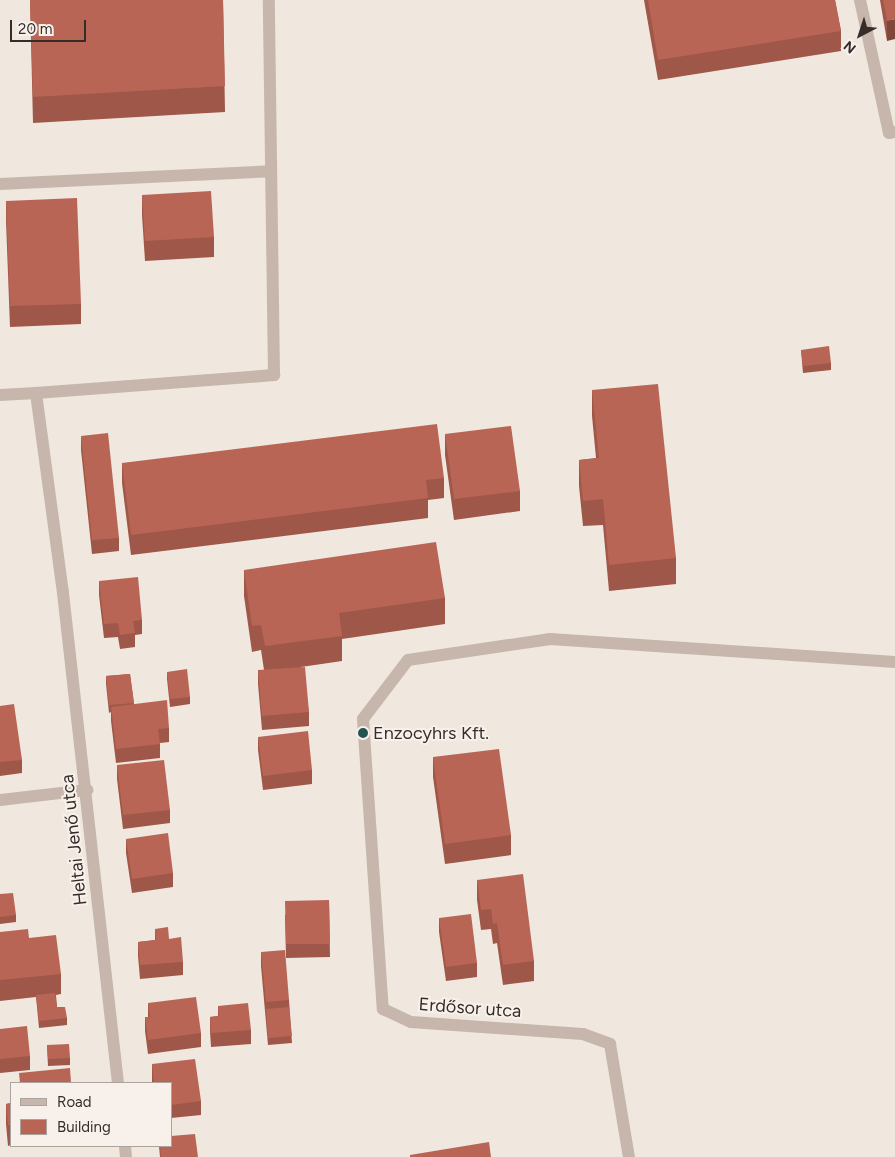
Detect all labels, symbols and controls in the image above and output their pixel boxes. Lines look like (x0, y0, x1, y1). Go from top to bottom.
scale bar (12, 10, 89, 42)
north arrow (835, 10, 885, 60)
text: 20 m (18, 20, 52, 38)
text: N (840, 37, 860, 57)
place label: Enzocyhrs Kft. (373, 722, 489, 744)
marker: Enzocyhrs Kft. (357, 727, 369, 739)
street label: Heltai Jenő utca (56, 773, 92, 907)
street label: Erdősor utca (418, 994, 522, 1022)
legend (10, 1082, 172, 1147)
text: Road (57, 1093, 92, 1111)
text: Building (57, 1118, 111, 1136)

